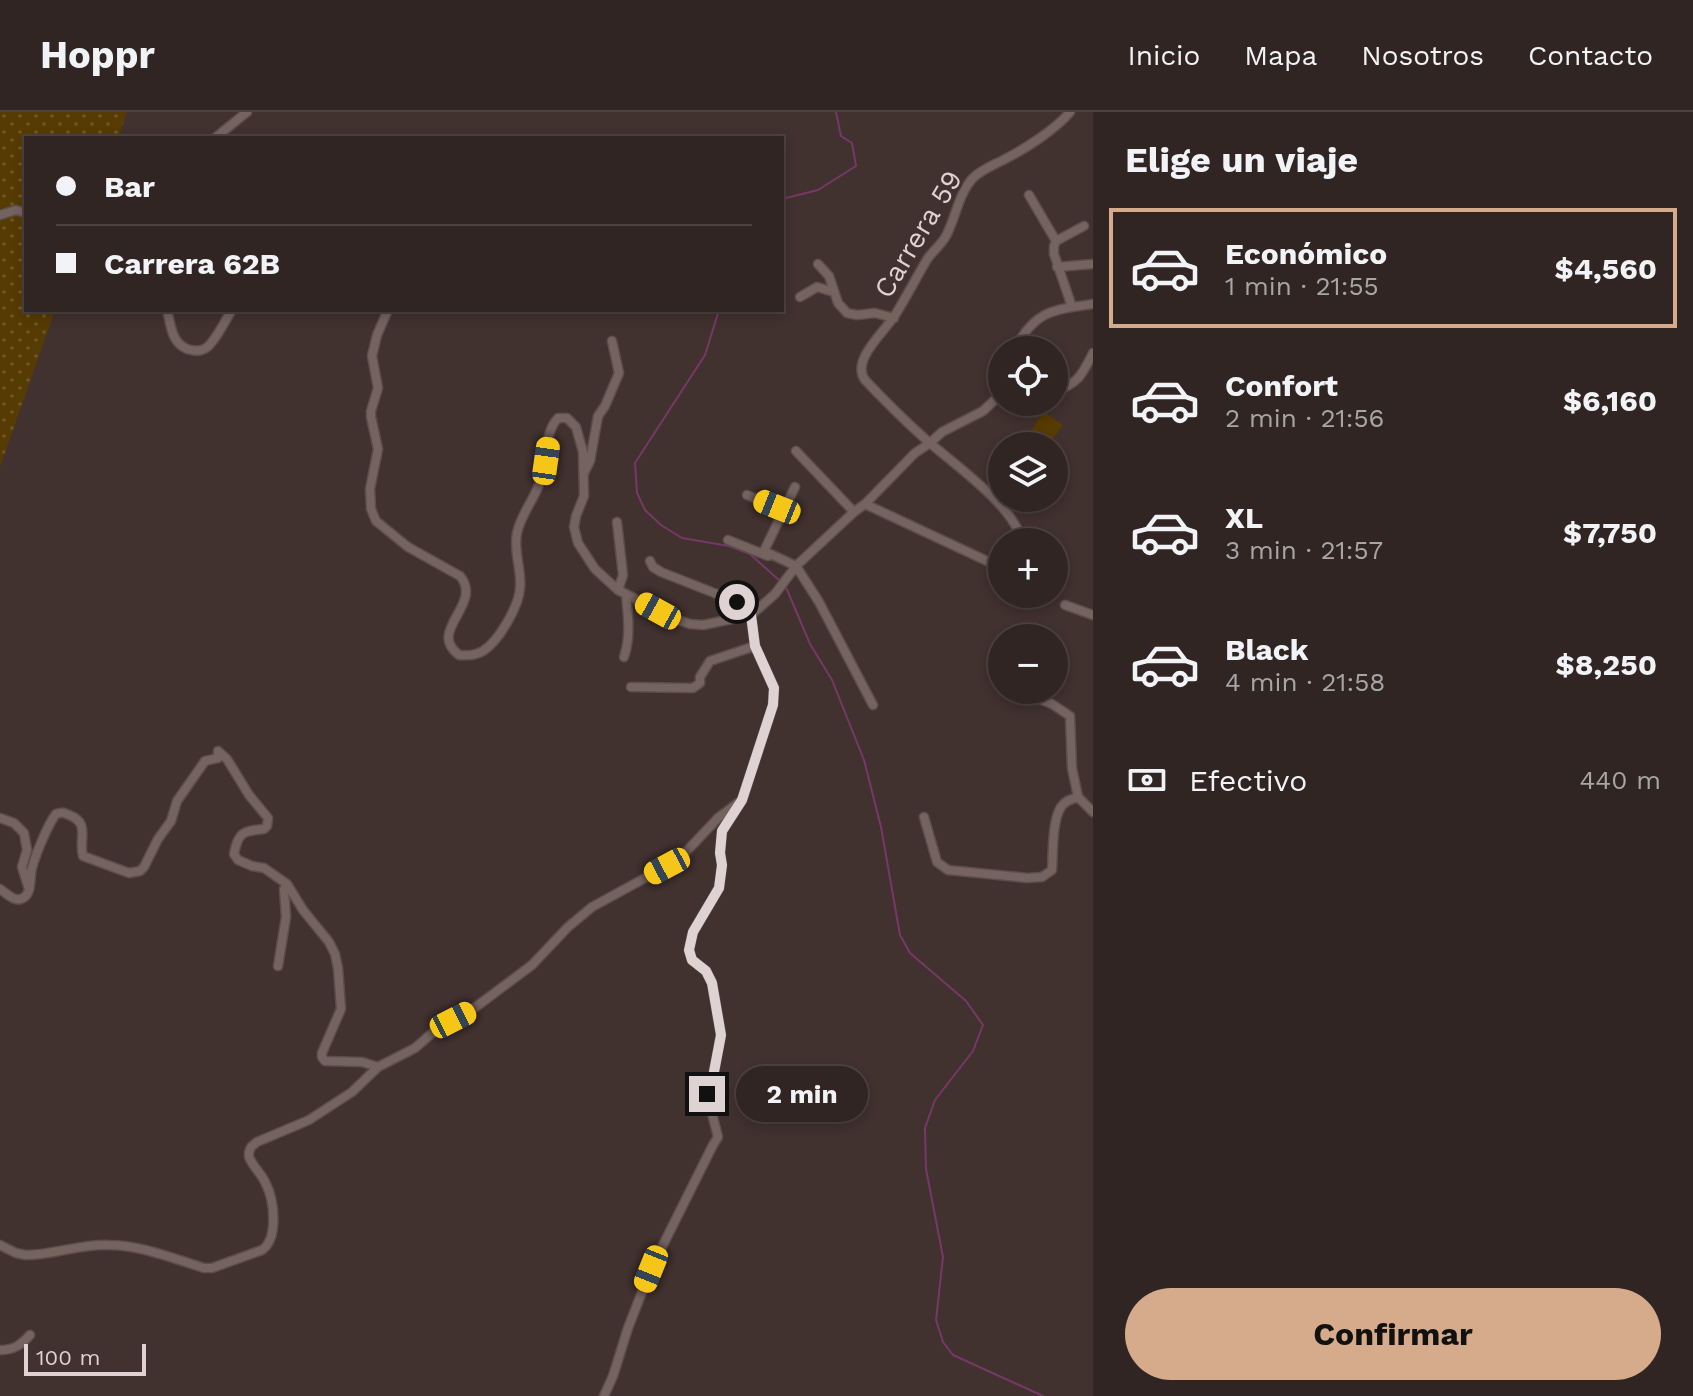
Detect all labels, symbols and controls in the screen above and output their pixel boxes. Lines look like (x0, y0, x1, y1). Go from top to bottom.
text: Hoppr (40, 33, 155, 77)
text: Inicio (1128, 39, 1200, 72)
text: Mapa (1244, 39, 1317, 72)
text: Nosotros (1361, 39, 1484, 72)
text: Contacto (1528, 39, 1653, 72)
text: Elige un viaje (1125, 139, 1358, 181)
street label: Carrera 59 (867, 164, 969, 304)
text: Bar (104, 169, 155, 204)
icon: car (1129, 232, 1201, 304)
text: Económico (1225, 236, 1387, 271)
text: Carrera 62B (104, 246, 280, 281)
text: $4,560 (1555, 251, 1657, 286)
text: 1 min · 21:55 (1225, 271, 1379, 301)
map controls (988, 336, 1068, 704)
button: locate (988, 336, 1068, 416)
icon: car (1129, 364, 1201, 436)
text: Confort (1225, 368, 1338, 403)
text: $6,160 (1563, 383, 1657, 418)
text: 2 min · 21:56 (1225, 403, 1384, 433)
button: layers (988, 432, 1068, 512)
car (531, 436, 561, 486)
car (750, 487, 804, 527)
icon: car (1129, 496, 1201, 568)
text: XL (1225, 500, 1263, 535)
text: $7,750 (1563, 515, 1657, 550)
button: + (988, 528, 1068, 608)
text: 3 min · 21:57 (1225, 535, 1383, 565)
route start (719, 584, 755, 620)
car (631, 589, 685, 633)
button: − (988, 624, 1068, 704)
icon: car (1129, 628, 1201, 700)
text: Black (1225, 632, 1309, 667)
text: $8,250 (1556, 647, 1657, 682)
text: 4 min · 21:58 (1225, 667, 1385, 697)
icon: cash (1125, 758, 1169, 802)
text: Efectivo (1189, 763, 1307, 798)
text: 440 m (1579, 765, 1661, 795)
car (640, 844, 694, 888)
car (426, 998, 480, 1042)
callout: 2 min (735, 1066, 867, 1122)
route end (689, 1076, 725, 1112)
text: 2 min (766, 1079, 838, 1109)
car (631, 1242, 671, 1296)
button: Confirmar (1125, 1288, 1661, 1380)
scale bar (24, 1340, 146, 1376)
text: 100 m (36, 1345, 100, 1370)

